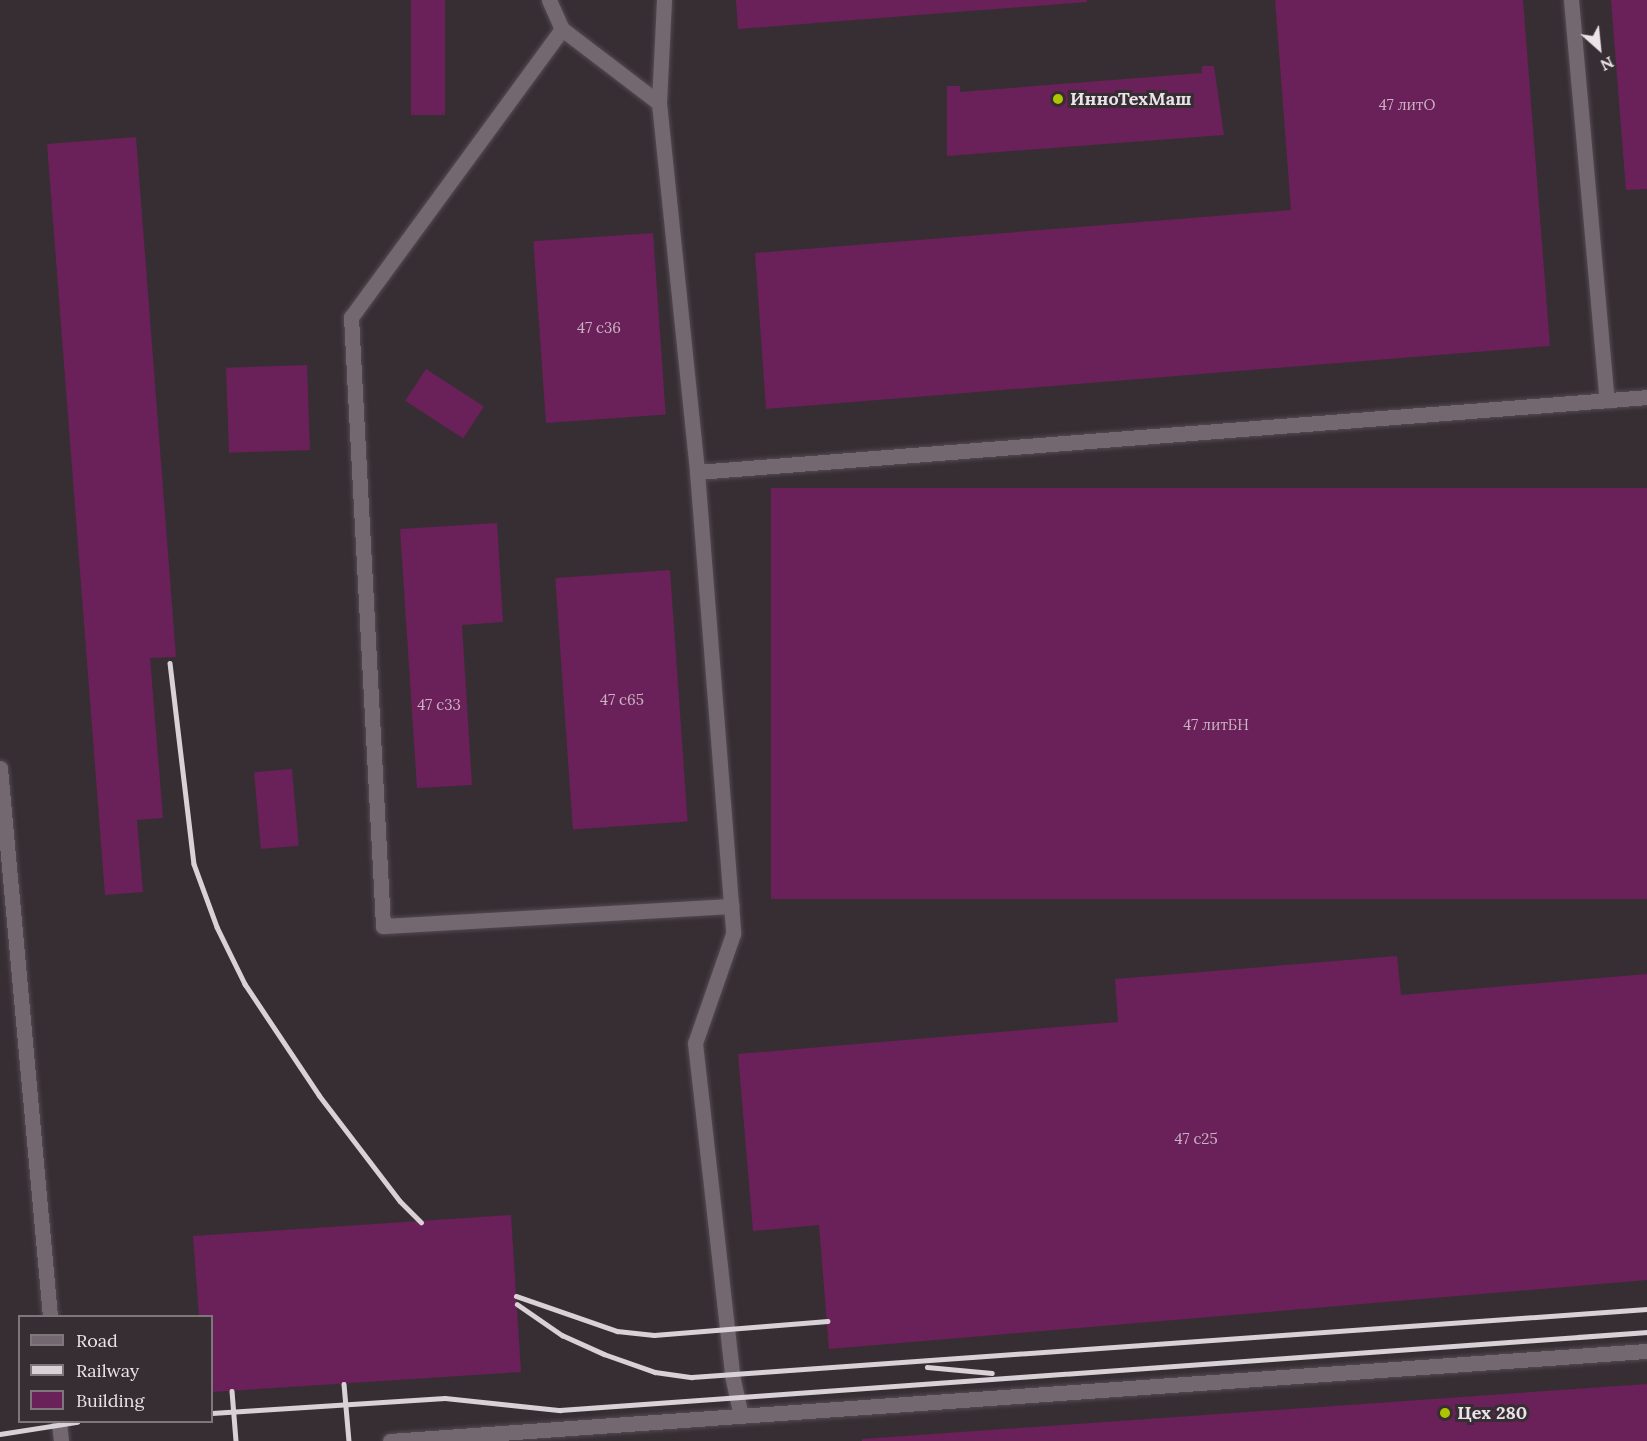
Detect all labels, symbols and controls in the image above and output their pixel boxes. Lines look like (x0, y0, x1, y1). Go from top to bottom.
north arrow (1569, 18, 1629, 78)
text: N (1597, 52, 1617, 76)
place label: ИнноТехМаш (1070, 88, 1191, 110)
marker: ИнноТехМаш (1051, 92, 1065, 106)
house number: 47 литО (1379, 96, 1435, 114)
house number: 47 с36 (577, 319, 621, 337)
house number: 47 с65 (600, 691, 644, 709)
house number: 47 с33 (417, 696, 461, 714)
house number: 47 литБН (1183, 716, 1249, 734)
house number: 47 с25 (1174, 1130, 1218, 1148)
legend (18, 1315, 213, 1423)
text: Road (76, 1329, 118, 1352)
text: Railway (76, 1359, 139, 1382)
text: Building (76, 1389, 144, 1412)
place label: Цех 280 (1457, 1402, 1527, 1424)
marker: Цех 280 (1438, 1406, 1452, 1420)

